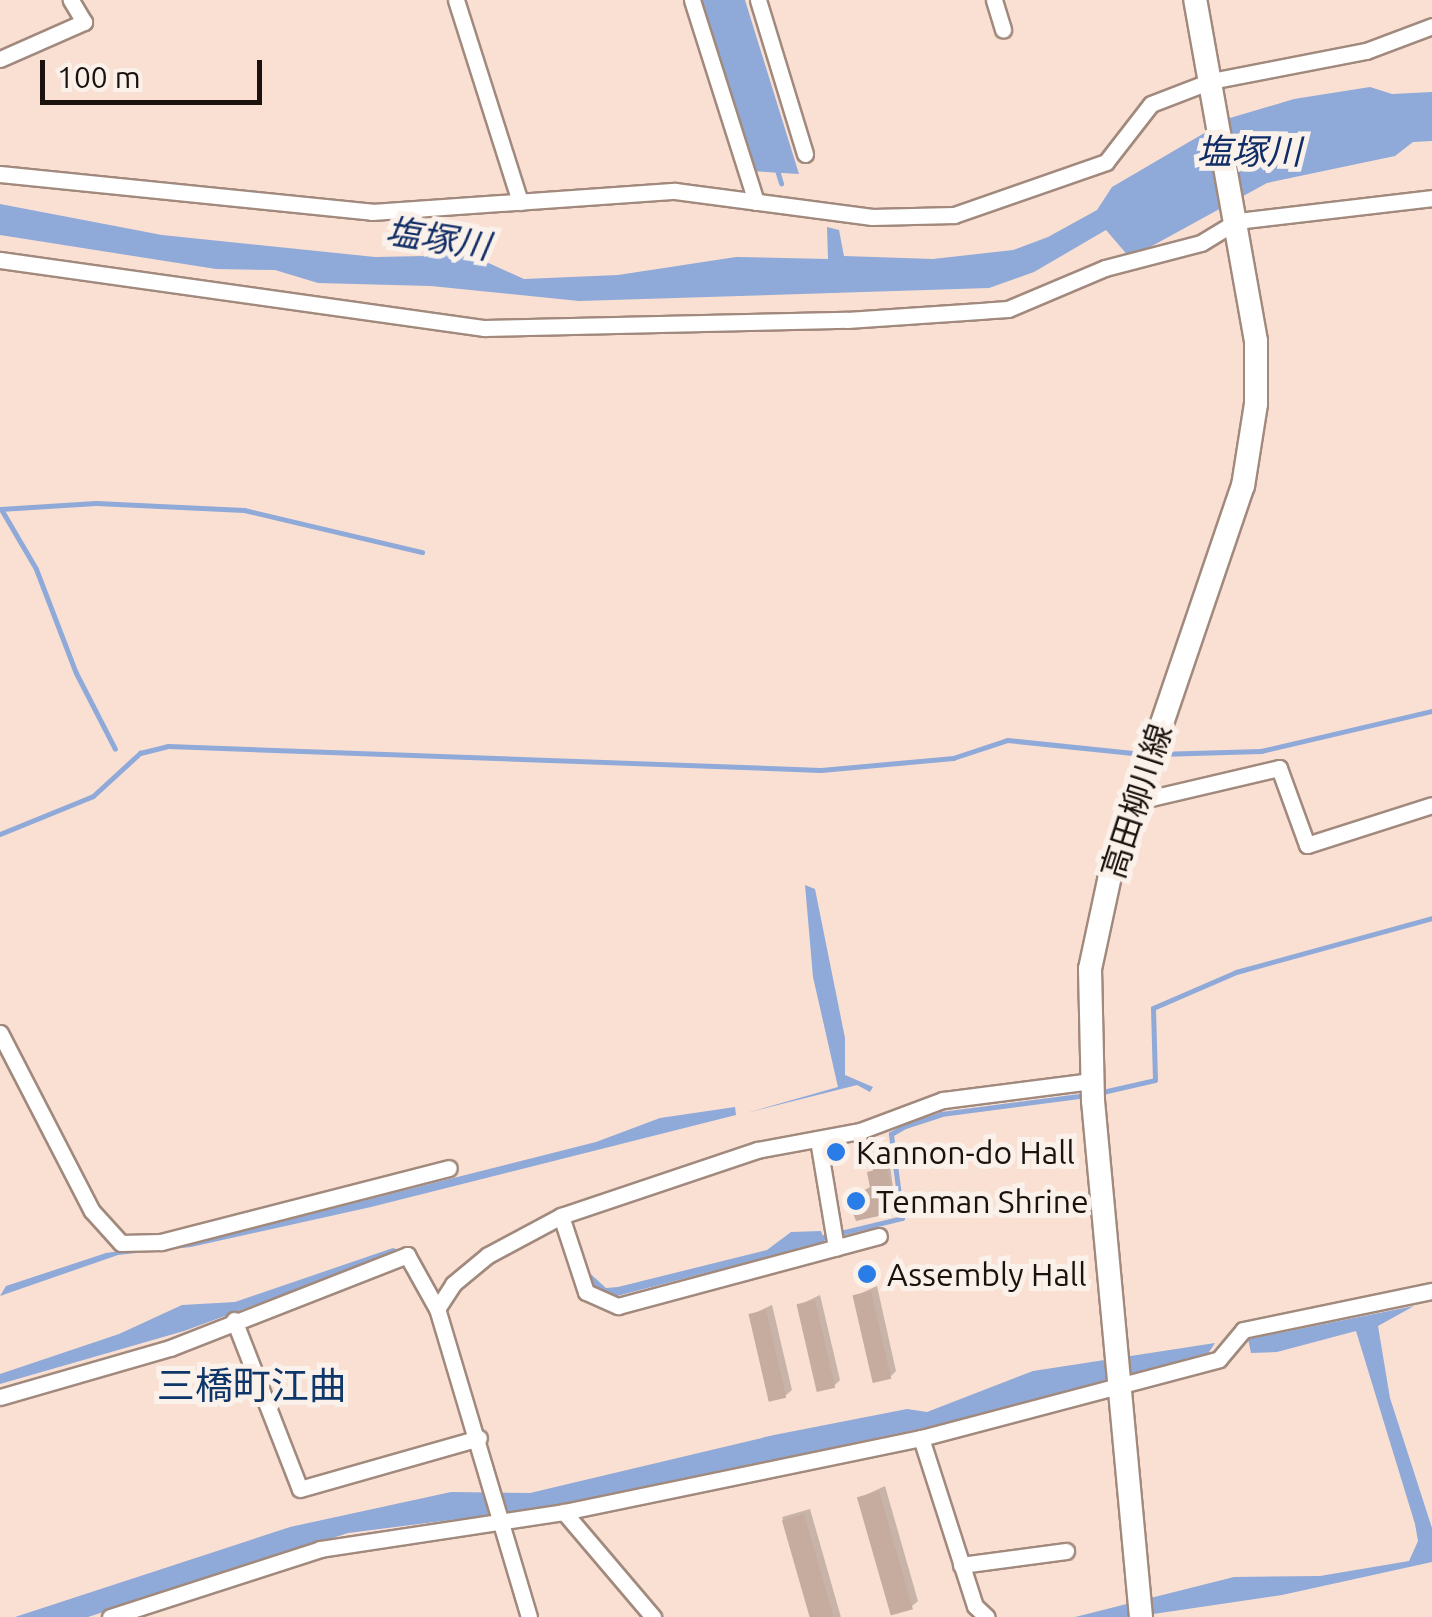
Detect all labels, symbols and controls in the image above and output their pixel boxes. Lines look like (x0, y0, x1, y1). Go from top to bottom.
scale bar (45, 40, 268, 102)
text: 100 m (57, 60, 141, 94)
water label: 塩塚川 (1197, 130, 1301, 172)
water label: 塩塚川 (383, 209, 493, 267)
street label: 高田柳川線 (1093, 719, 1179, 883)
place label: Kannon-do Hall (856, 1133, 1075, 1171)
marker: Kannon-do Hall (825, 1141, 847, 1163)
place label: Tenman Shrine (876, 1182, 1089, 1220)
marker: Tenman Shrine (845, 1190, 867, 1212)
place label: Assembly Hall (887, 1255, 1087, 1293)
marker: Assembly Hall (856, 1263, 878, 1285)
district label: 三橋町江曲 (157, 1363, 347, 1409)

